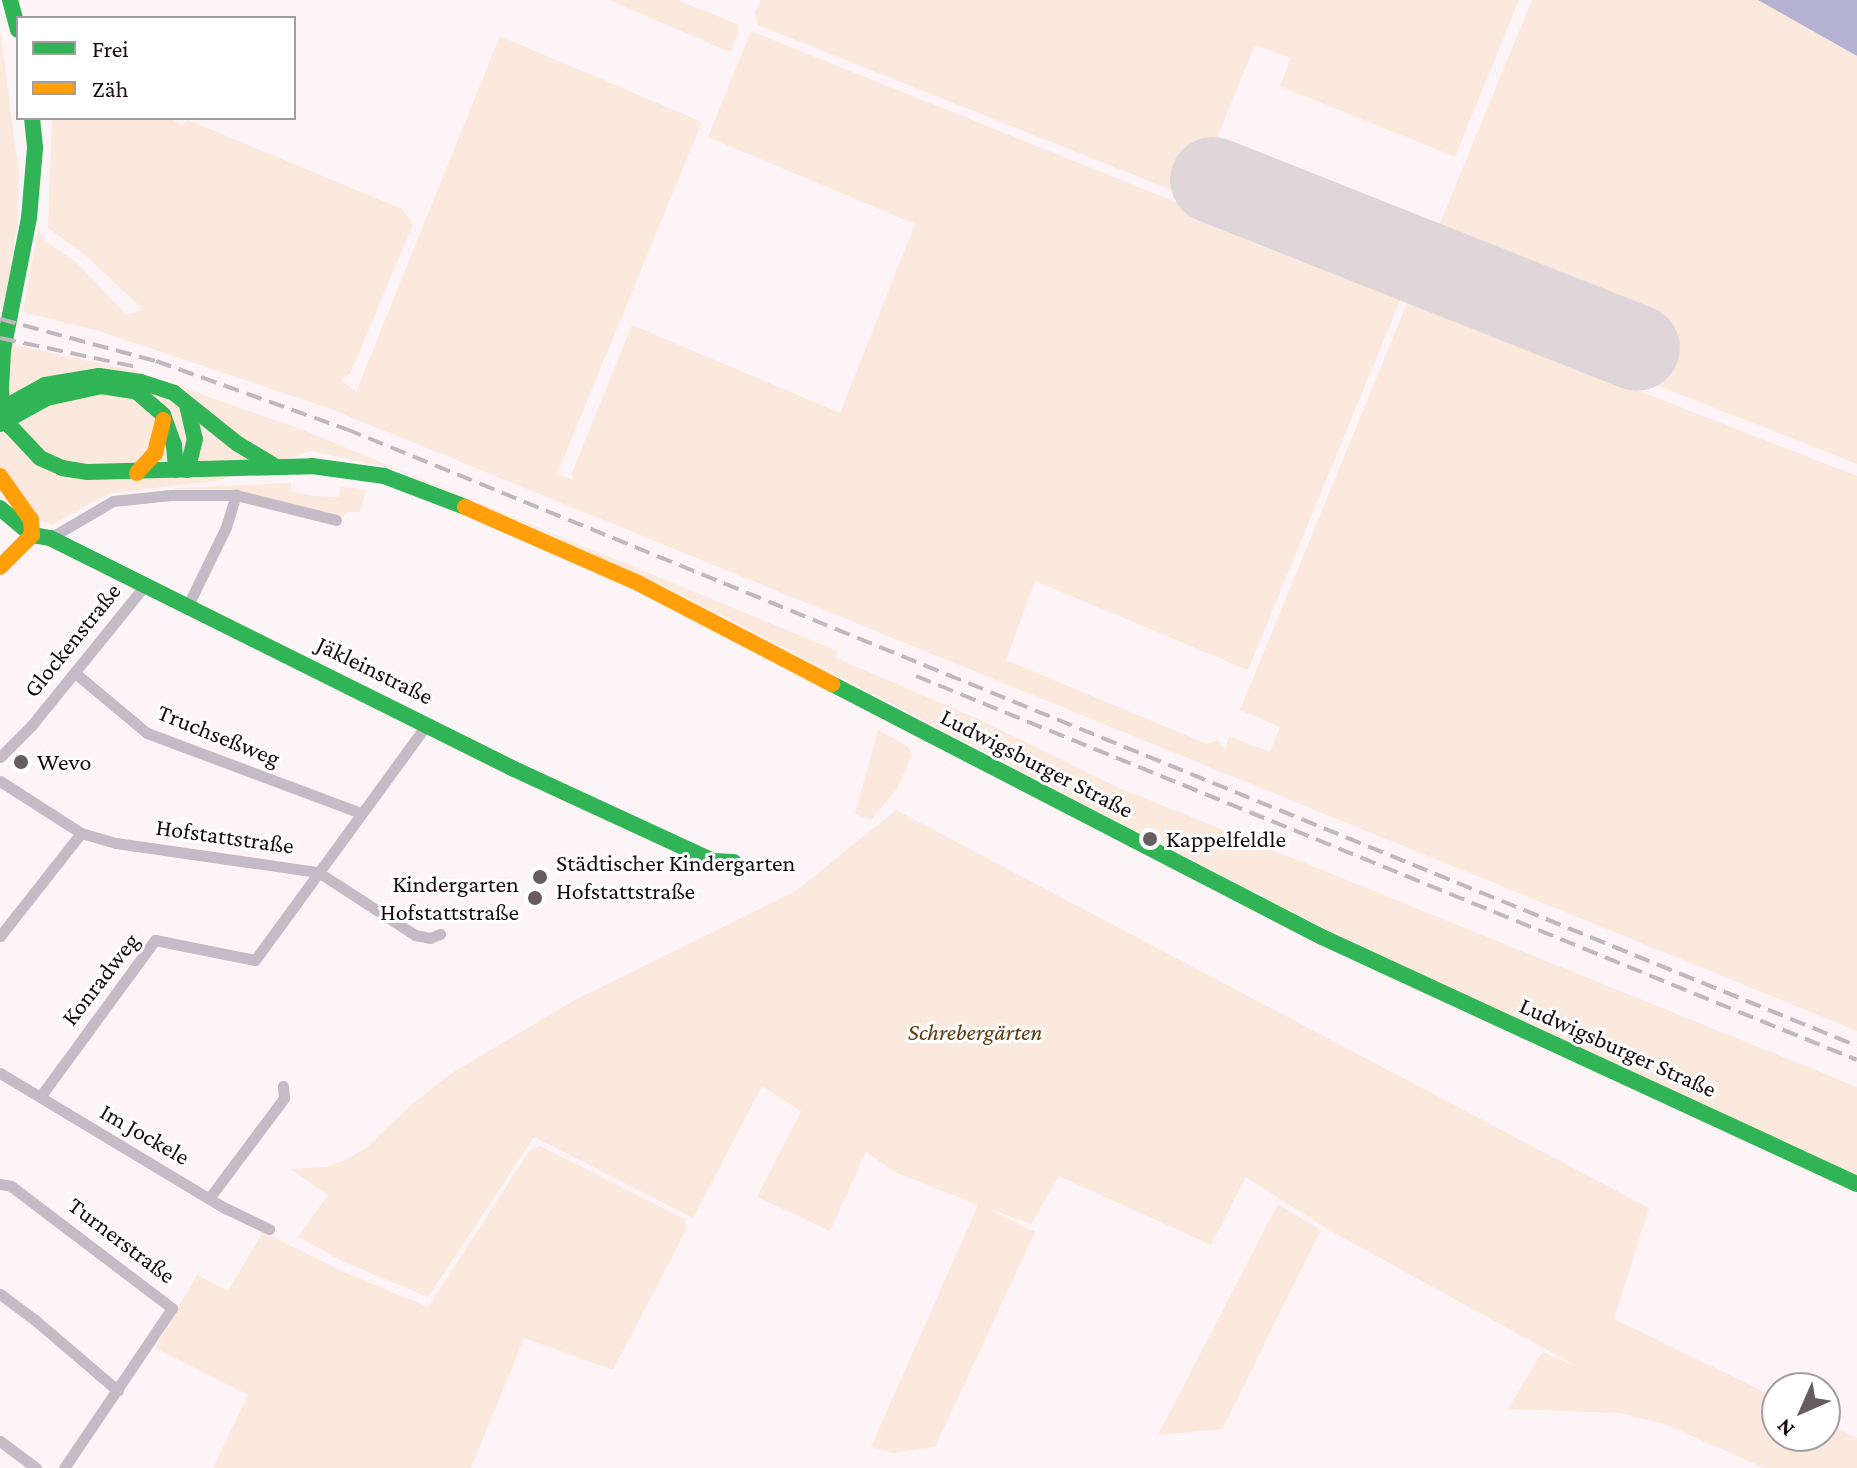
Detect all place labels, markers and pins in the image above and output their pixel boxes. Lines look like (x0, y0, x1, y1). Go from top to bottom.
place label: Wevo (37, 748, 91, 776)
marker: Wevo (12, 753, 30, 771)
place label: Kappelfeldle (1166, 825, 1286, 853)
marker: Kappelfeldle (1141, 830, 1159, 848)
place label: Städtischer Kindergarten Hofstattstraße (556, 849, 795, 905)
marker: Städtischer Kindergarten Hofstattstraße (531, 868, 549, 886)
place label: Kindergarten Hofstattstraße (380, 870, 519, 926)
marker: Kindergarten Hofstattstraße (526, 889, 544, 907)

